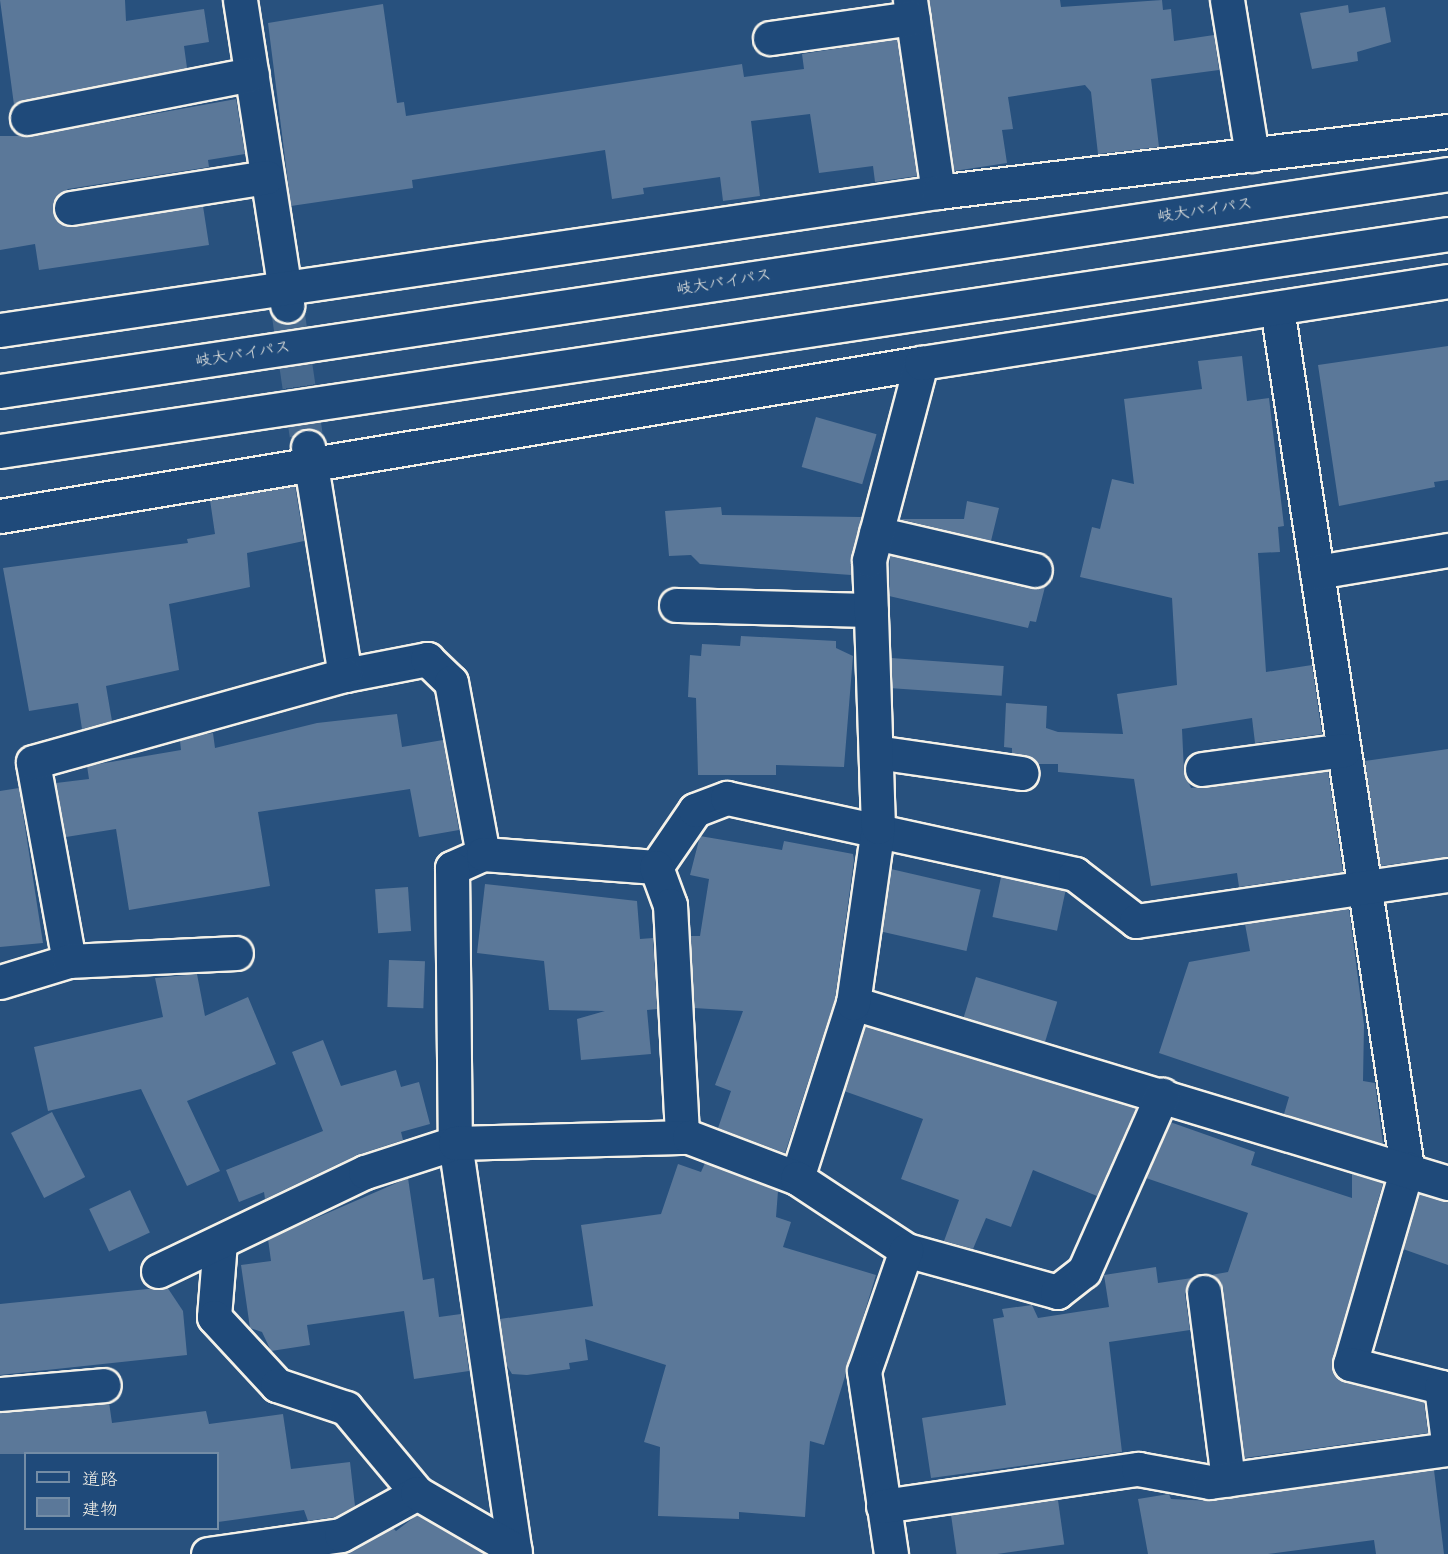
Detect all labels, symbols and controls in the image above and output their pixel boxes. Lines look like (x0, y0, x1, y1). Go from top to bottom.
street label: 岐大バイパス (1156, 194, 1254, 226)
street label: 岐大バイパス (675, 265, 773, 299)
street label: 岐大バイパス (194, 337, 292, 371)
legend (24, 1452, 219, 1530)
text: 道路 (82, 1467, 118, 1491)
text: 建物 (82, 1497, 118, 1521)

